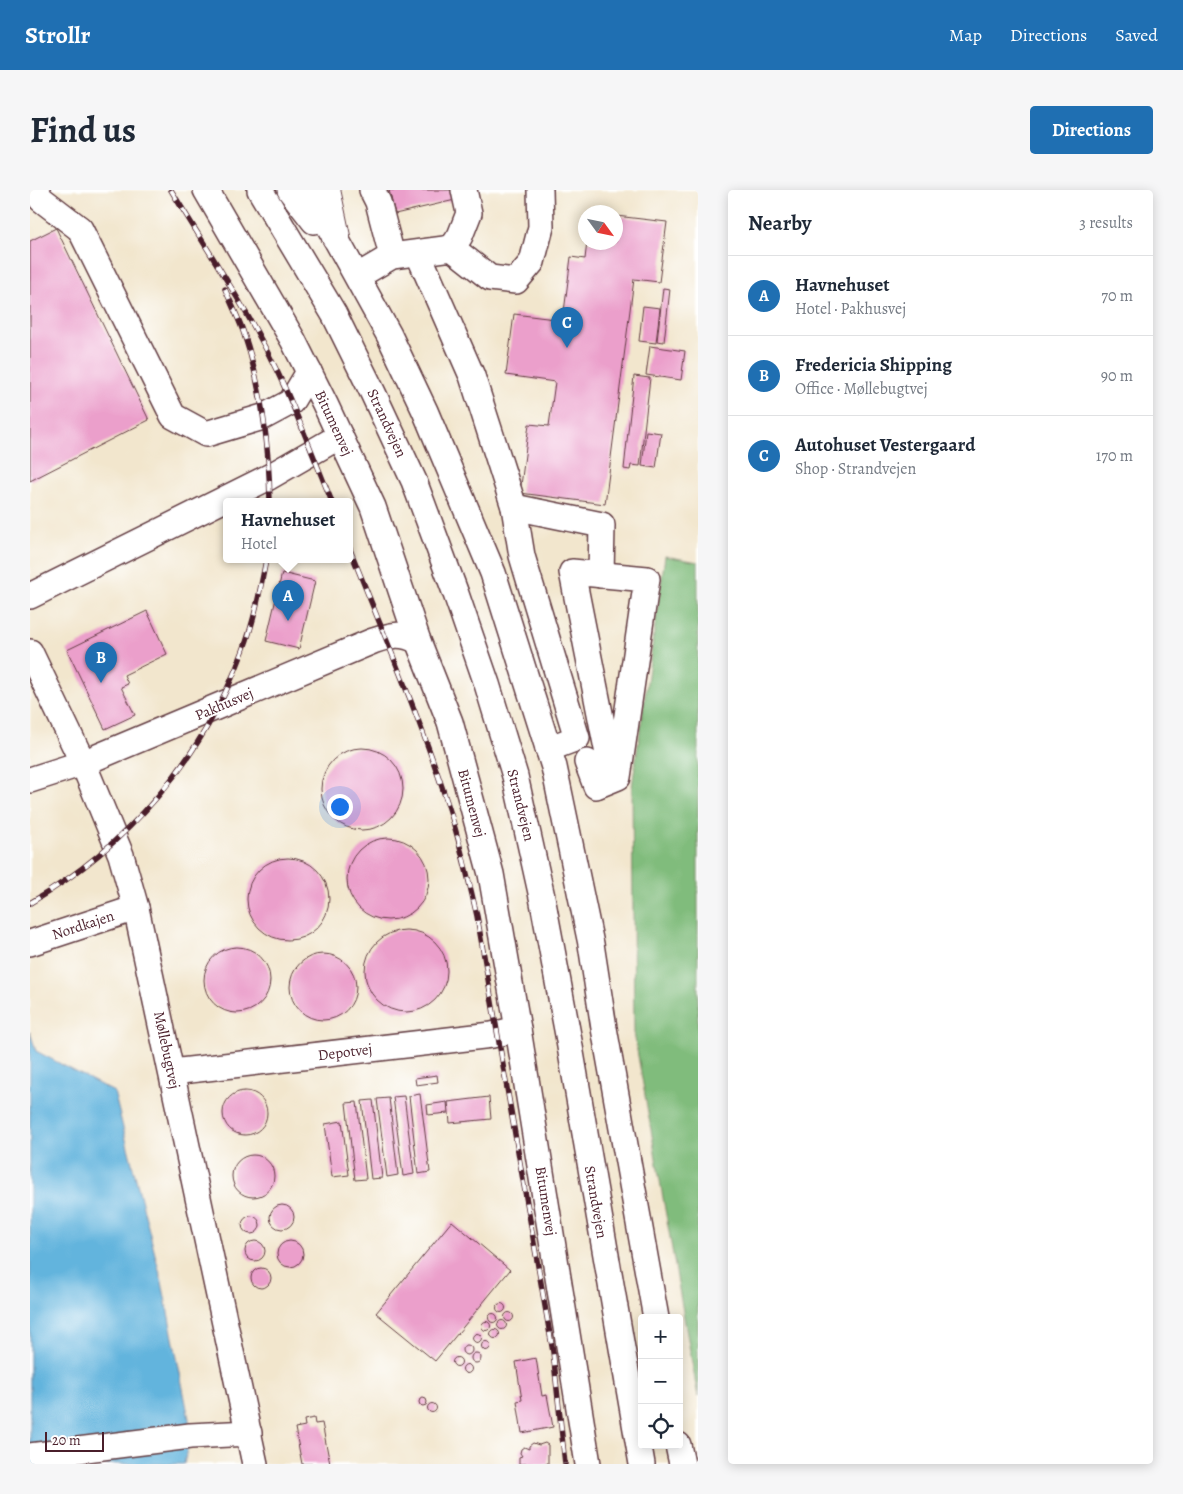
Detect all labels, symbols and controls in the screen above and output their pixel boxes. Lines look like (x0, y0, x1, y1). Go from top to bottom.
text: Strollr (25, 19, 90, 51)
text: Map (949, 23, 982, 47)
text: Directions (1010, 23, 1087, 47)
text: Saved (1115, 23, 1158, 47)
text: Find us (30, 106, 136, 154)
button: Directions (1030, 106, 1153, 154)
north arrow (578, 205, 623, 250)
text: Nearby (748, 209, 811, 237)
text: 3 results (1079, 212, 1133, 234)
text: Havnehuset (795, 272, 890, 298)
text: A (759, 285, 769, 307)
text: 70 m (1101, 285, 1133, 307)
text: Hotel · Pakhusvej (795, 298, 906, 320)
pin: C (551, 307, 583, 348)
text: Fredericia Shipping (795, 352, 952, 378)
text: B (759, 365, 769, 387)
text: 90 m (1101, 365, 1133, 387)
text: Office · Møllebugtvej (795, 378, 928, 400)
street label: Strandvejen (362, 385, 412, 461)
street label: Bitumenvej (310, 387, 358, 459)
text: Autohuset Vestergaard (795, 432, 975, 458)
text: C (759, 445, 769, 467)
text: 170 m (1096, 445, 1133, 467)
text: Shop · Strandvejen (795, 458, 916, 480)
popup (223, 498, 353, 563)
text: Havnehuset (241, 507, 335, 533)
text: Hotel (241, 533, 277, 555)
pin: A (272, 580, 304, 621)
pin: B (85, 642, 117, 683)
street label: Pakhusvej (192, 683, 256, 725)
street label: Bitumenvej (453, 767, 491, 839)
street label: Strandvejen (502, 767, 540, 843)
your location (327, 794, 353, 820)
street label: Nordkajen (49, 906, 117, 944)
street label: Møllebugtvej (149, 1009, 185, 1091)
street label: Depotvej (317, 1039, 373, 1065)
street label: Strandvejen (580, 1164, 612, 1240)
street label: Bitumenvej (531, 1165, 561, 1237)
map controls (638, 1314, 683, 1449)
button: + (638, 1314, 683, 1359)
button: − (638, 1359, 683, 1404)
button: locate (638, 1404, 683, 1449)
scale bar (45, 1429, 104, 1452)
text: 20 m (52, 1431, 81, 1450)

